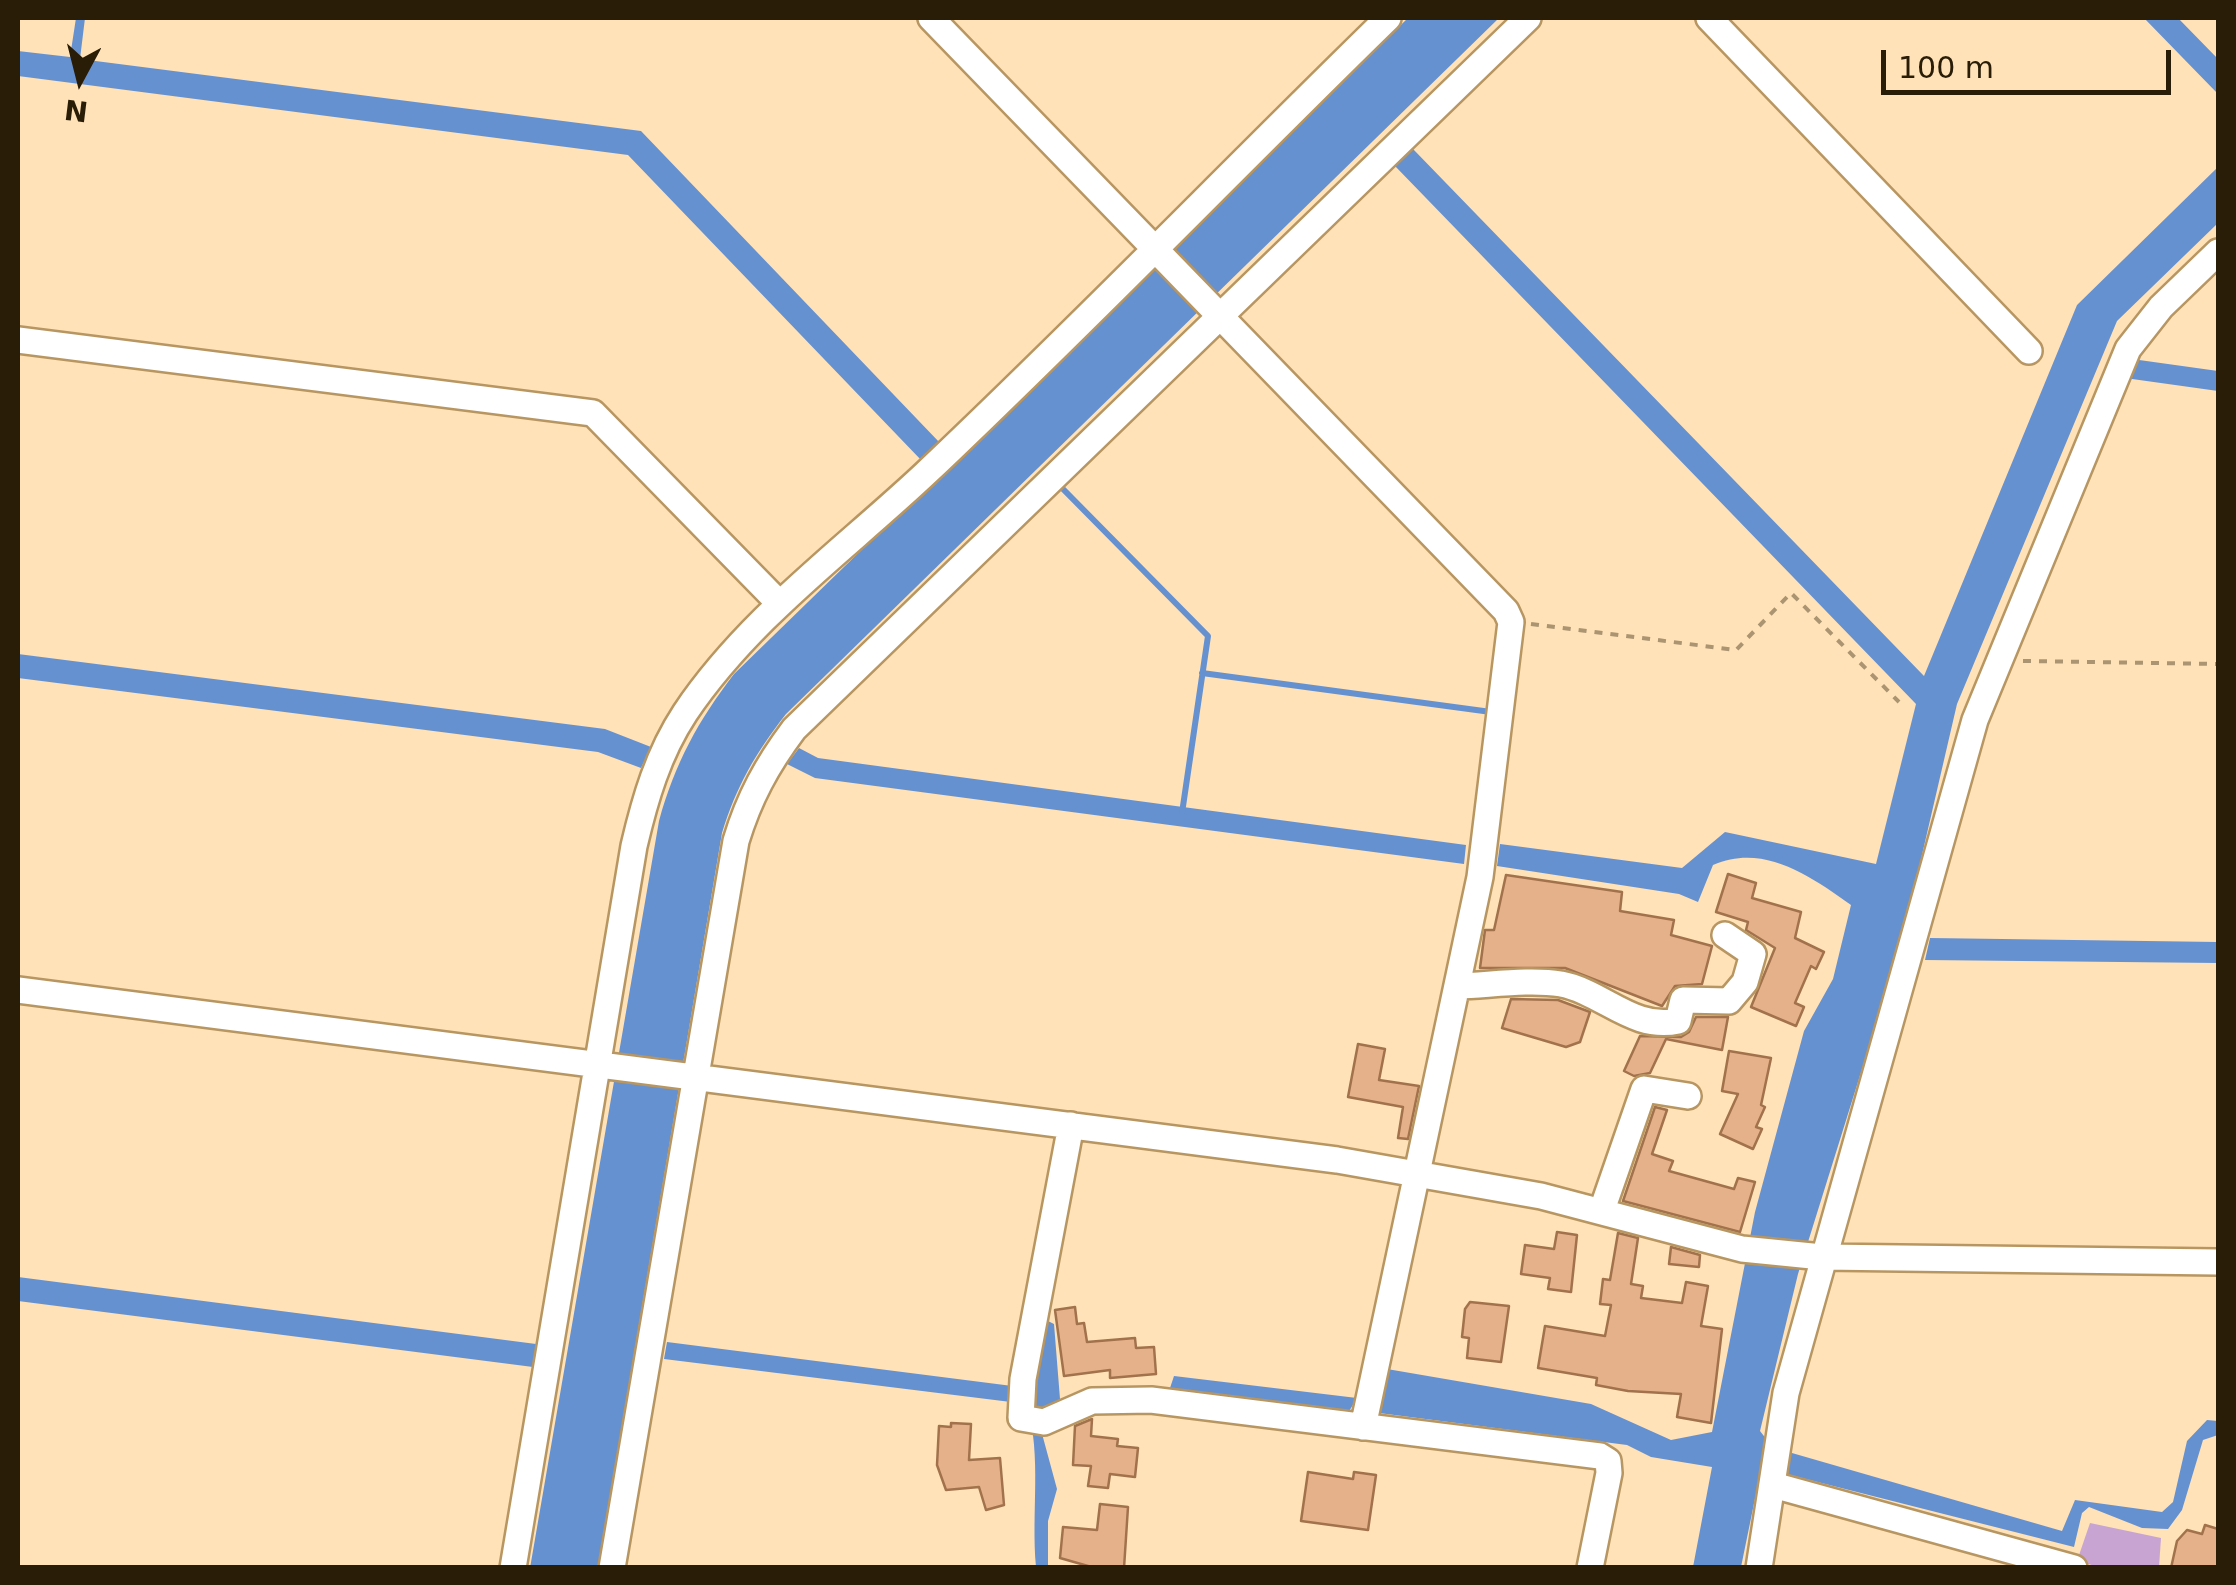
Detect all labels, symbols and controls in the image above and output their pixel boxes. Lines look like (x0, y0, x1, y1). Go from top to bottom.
north arrow (30, 30, 130, 130)
scale bar (1886, 30, 2176, 92)
text: 100 m (1898, 50, 1994, 85)
text: N (63, 92, 90, 128)

